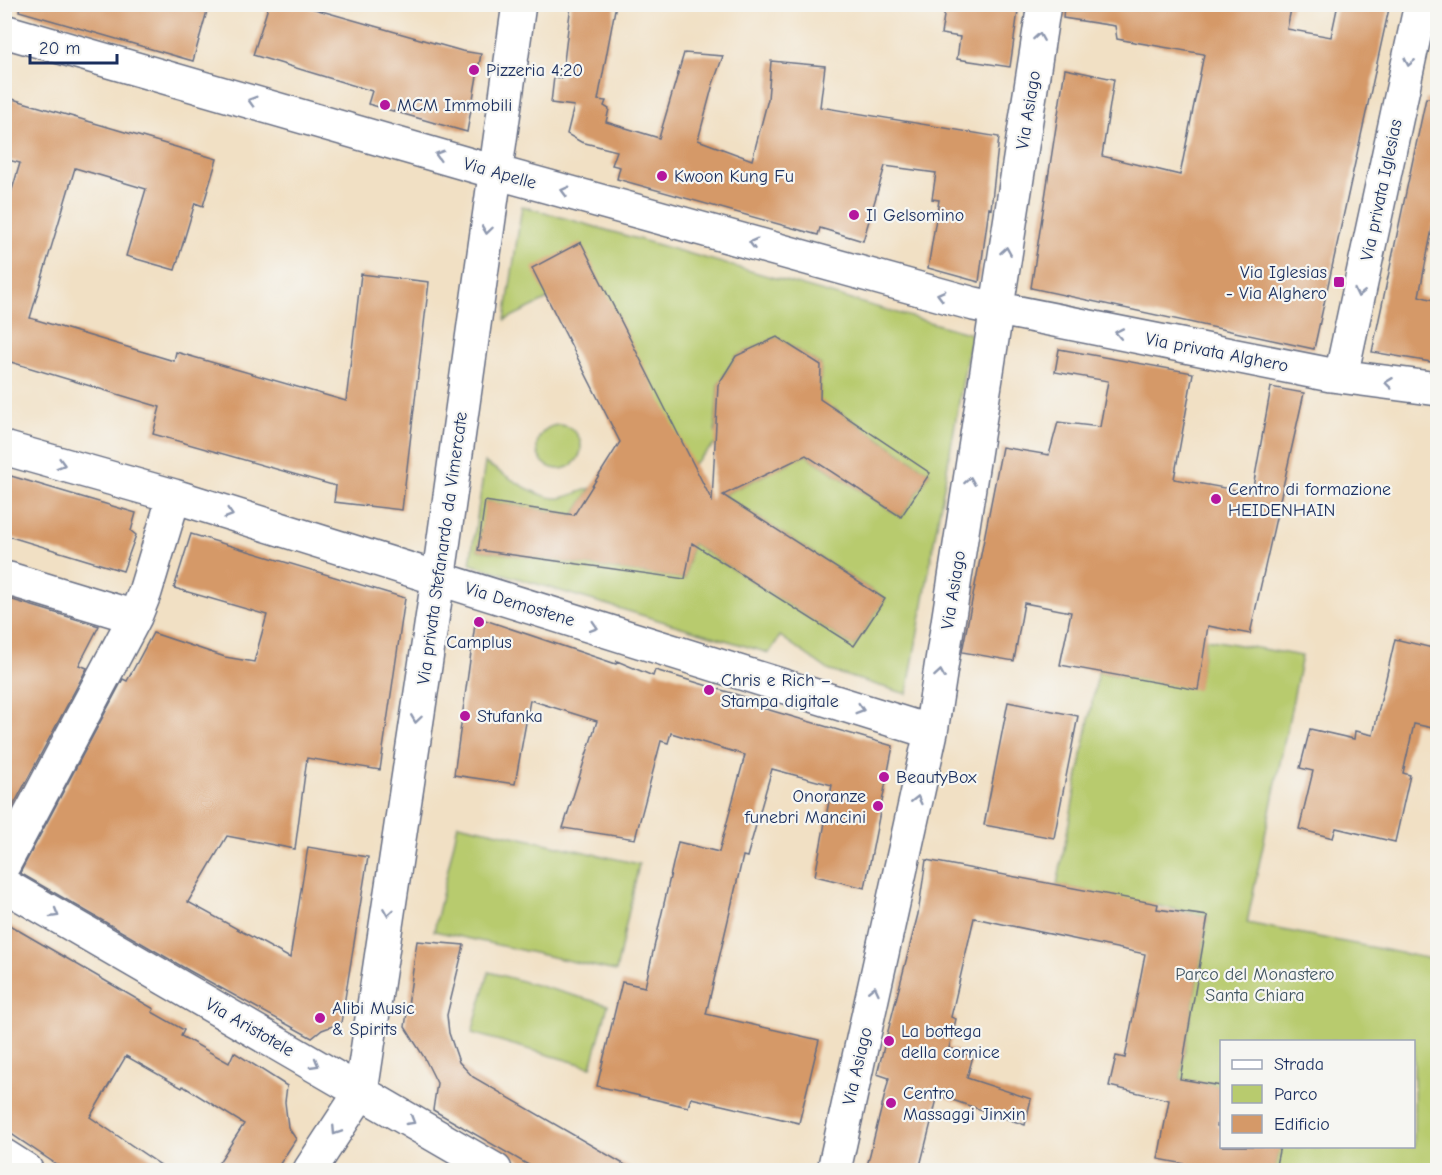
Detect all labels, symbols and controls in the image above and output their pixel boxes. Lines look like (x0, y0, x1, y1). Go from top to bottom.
scale bar (30, 27, 117, 65)
one-way arrow (1032, 33, 1045, 43)
text: 20 m (39, 38, 80, 59)
one-way arrow (1403, 56, 1416, 66)
place label: Pizzeria 4:20 (486, 60, 583, 81)
marker: Pizzeria 4:20 (467, 63, 481, 77)
street label: Via Asiago (1012, 69, 1045, 151)
place label: MCM Immobili (397, 95, 512, 116)
one-way arrow (247, 96, 257, 109)
marker: MCM Immobili (378, 98, 392, 112)
street label: Via privata Iglesias (1356, 117, 1407, 263)
one-way arrow (434, 150, 445, 162)
street label: Via Apelle (461, 153, 539, 194)
place label: Kwoon Kung Fu (674, 166, 794, 187)
marker: Kwoon Kung Fu (655, 169, 669, 183)
one-way arrow (560, 186, 570, 199)
place label: Il Gelsomino (866, 205, 964, 226)
marker: Il Gelsomino (847, 208, 861, 222)
one-way arrow (481, 226, 493, 235)
one-way arrow (748, 238, 759, 250)
one-way arrow (999, 246, 1012, 256)
place label: Via Iglesias - Via Alghero (1226, 262, 1327, 304)
marker: Via Iglesias - Via Alghero (1332, 275, 1346, 289)
one-way arrow (1353, 288, 1366, 298)
one-way arrow (936, 290, 946, 302)
one-way arrow (1114, 327, 1124, 340)
street label: Via privata Alghero (1144, 328, 1290, 377)
one-way arrow (1385, 377, 1394, 389)
street label: Via privata Stefanardo da Vimercate (413, 410, 472, 686)
one-way arrow (55, 457, 66, 469)
one-way arrow (963, 477, 975, 486)
place label: Centro di formazione HEIDENHAIN (1228, 479, 1391, 521)
marker: Centro di formazione HEIDENHAIN (1209, 492, 1223, 506)
one-way arrow (223, 507, 234, 519)
street label: Via Asiago (937, 549, 970, 631)
street label: Via Demostene (462, 578, 577, 631)
marker: Camplus (472, 615, 486, 629)
one-way arrow (588, 620, 599, 632)
place label: Camplus (446, 632, 512, 653)
one-way arrow (933, 669, 945, 678)
place label: Chris e Rich – Stampa digitale (721, 670, 839, 712)
marker: Chris e Rich – Stampa digitale (702, 683, 716, 697)
one-way arrow (854, 702, 865, 715)
place label: Stufanka (477, 706, 543, 727)
marker: Stufanka (458, 709, 472, 723)
one-way arrow (411, 714, 423, 724)
place label: BeautyBox (896, 767, 977, 788)
marker: BeautyBox (877, 770, 891, 784)
place label: Onoranze funebri Mancini (744, 786, 866, 828)
one-way arrow (910, 795, 923, 805)
marker: Onoranze funebri Mancini (871, 799, 885, 813)
one-way arrow (49, 907, 59, 918)
one-way arrow (382, 907, 395, 917)
park label: Parco del Monastero Santa Chiara (1175, 964, 1335, 1006)
one-way arrow (867, 986, 880, 996)
street label: Via Aristotele (202, 994, 298, 1061)
place label: Alibi Music & Spirits (332, 998, 415, 1040)
marker: Alibi Music & Spirits (313, 1011, 327, 1025)
place label: La bottega della cornice (901, 1021, 1000, 1063)
street label: Via Asiago (838, 1025, 877, 1107)
marker: La bottega della cornice (882, 1034, 896, 1048)
legend (1220, 1040, 1415, 1148)
text: Strada (1274, 1054, 1324, 1075)
one-way arrow (309, 1057, 319, 1069)
place label: Centro Massaggi Jinxin (903, 1083, 1026, 1125)
text: Parco (1274, 1084, 1317, 1105)
marker: Centro Massaggi Jinxin (884, 1096, 898, 1110)
one-way arrow (405, 1114, 415, 1126)
text: Edificio (1274, 1114, 1330, 1135)
one-way arrow (331, 1125, 343, 1135)

